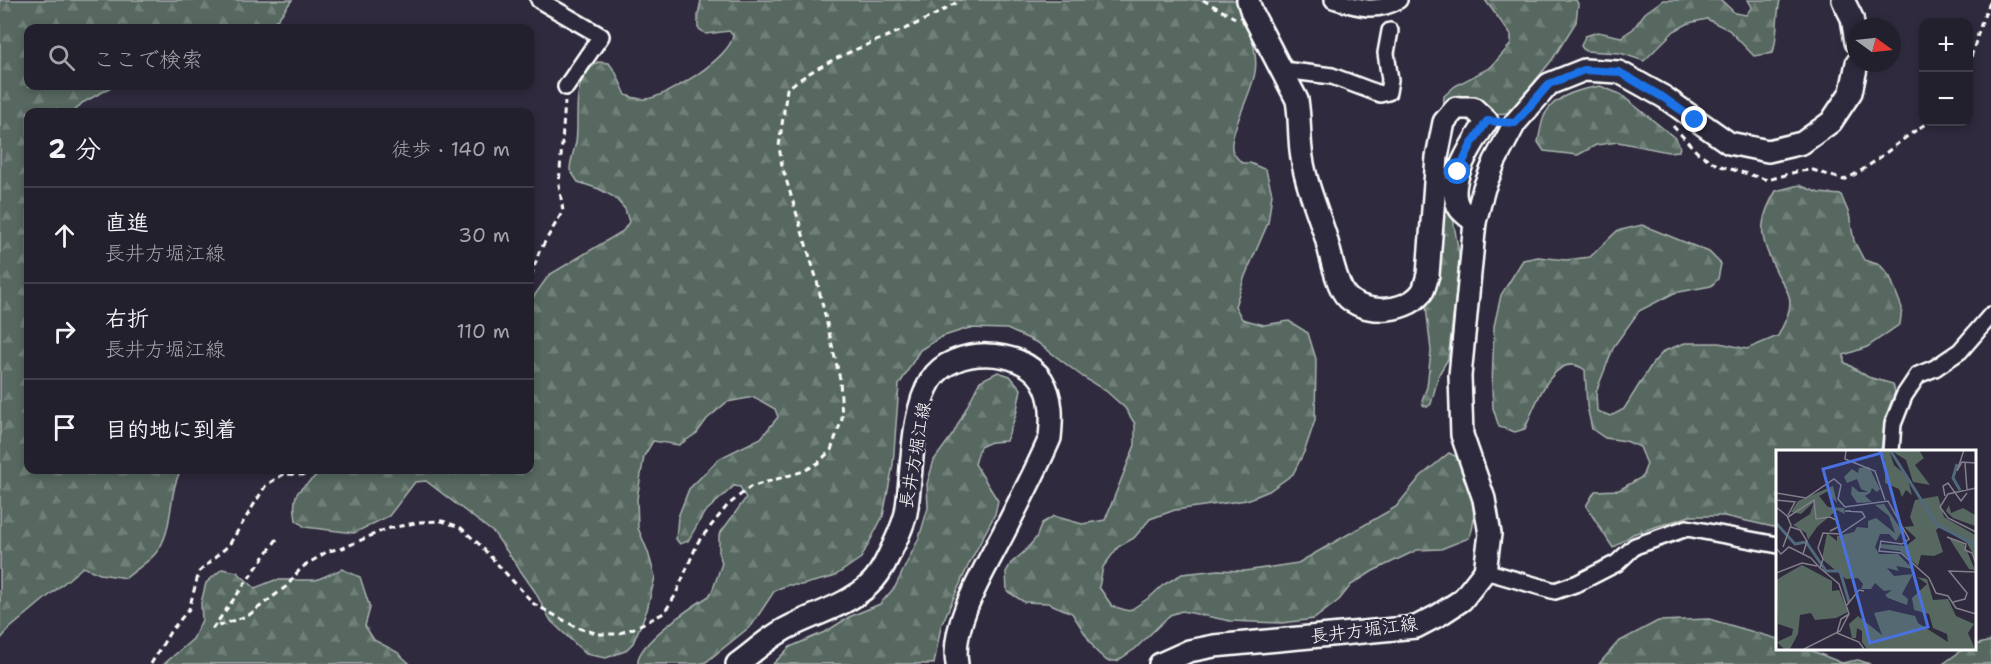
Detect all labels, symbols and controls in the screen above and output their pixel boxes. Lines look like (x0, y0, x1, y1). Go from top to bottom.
north arrow (1847, 18, 1901, 72)
map controls (1919, 18, 1973, 126)
button: + (1919, 18, 1973, 72)
search box (24, 24, 534, 90)
icon: search (45, 41, 78, 74)
text: ここで検索 (93, 45, 203, 74)
button: − (1919, 72, 1973, 126)
route end (1681, 106, 1707, 132)
text: 2 分 (48, 131, 101, 166)
text: 徒歩 · 140 m (391, 136, 510, 162)
route start (1444, 158, 1470, 184)
text: 直進 (105, 208, 149, 237)
icon: ahead (48, 219, 81, 252)
text: 30 m (458, 222, 510, 248)
text: 長井方堀江線 (105, 240, 225, 266)
text: 右折 (105, 304, 149, 333)
icon: right (48, 315, 81, 348)
text: 110 m (456, 318, 510, 344)
text: 長井方堀江線 (105, 336, 225, 362)
street label: 長井方堀江線 (894, 400, 936, 510)
icon: arrive (48, 411, 81, 444)
text: 目的地に到着 (105, 415, 237, 444)
inset map (1776, 450, 1976, 649)
street label: 長井方堀江線 (1309, 612, 1419, 648)

